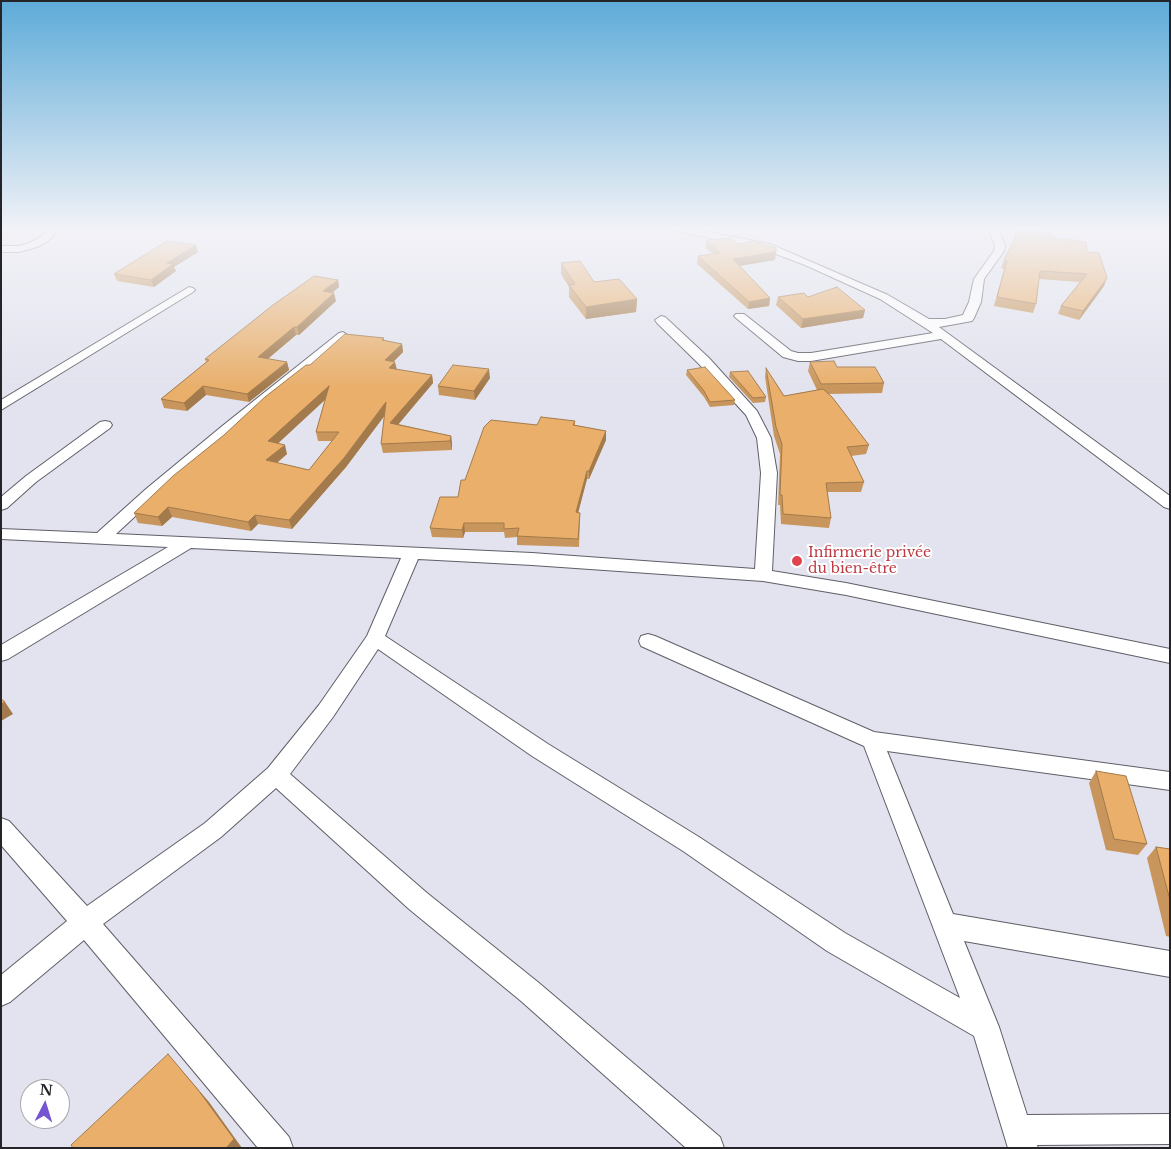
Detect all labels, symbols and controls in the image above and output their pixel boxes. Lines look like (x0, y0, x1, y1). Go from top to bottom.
place label: Infirmerie privée du bien-être (808, 545, 931, 578)
marker: Infirmerie privée du bien-être (790, 554, 804, 568)
north arrow (20, 1079, 70, 1129)
text: N (39, 1081, 54, 1100)

